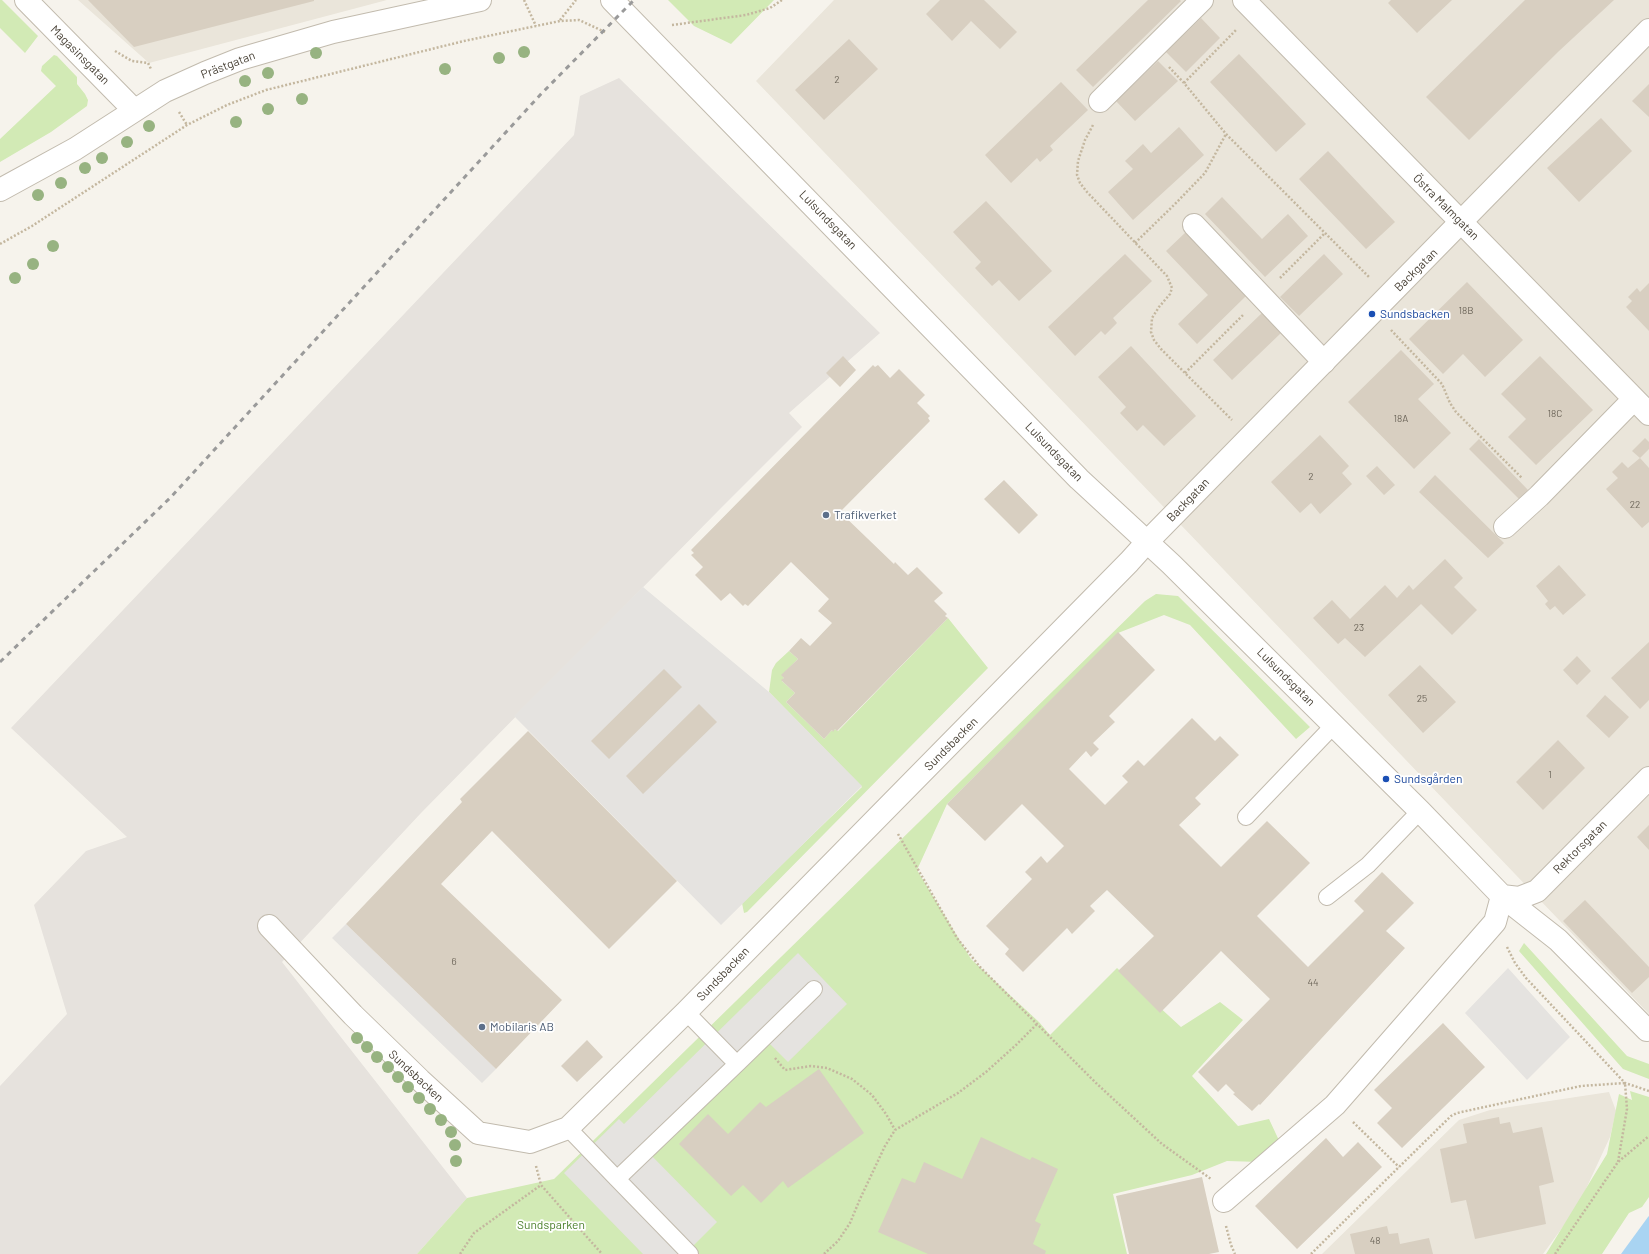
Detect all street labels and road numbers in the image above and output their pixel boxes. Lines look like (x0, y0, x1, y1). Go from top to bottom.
street label: Magasinsgatan (47, 22, 113, 88)
street label: Prästgatan (199, 48, 257, 82)
street label: Östra Malmgatan (1410, 171, 1482, 243)
street label: Lulsundsgatan (796, 188, 860, 252)
street label: Backgatan (1391, 245, 1441, 295)
street label: Lulsundsgatan (1022, 420, 1086, 484)
street label: Backgatan (1164, 475, 1212, 525)
street label: Lulsundsgatan (1254, 645, 1318, 709)
street label: Sundsbacken (921, 714, 981, 774)
street label: Rektorsgatan (1550, 817, 1610, 877)
street label: Sundsbacken (694, 944, 752, 1004)
street label: Sundsbacken (386, 1047, 446, 1105)

